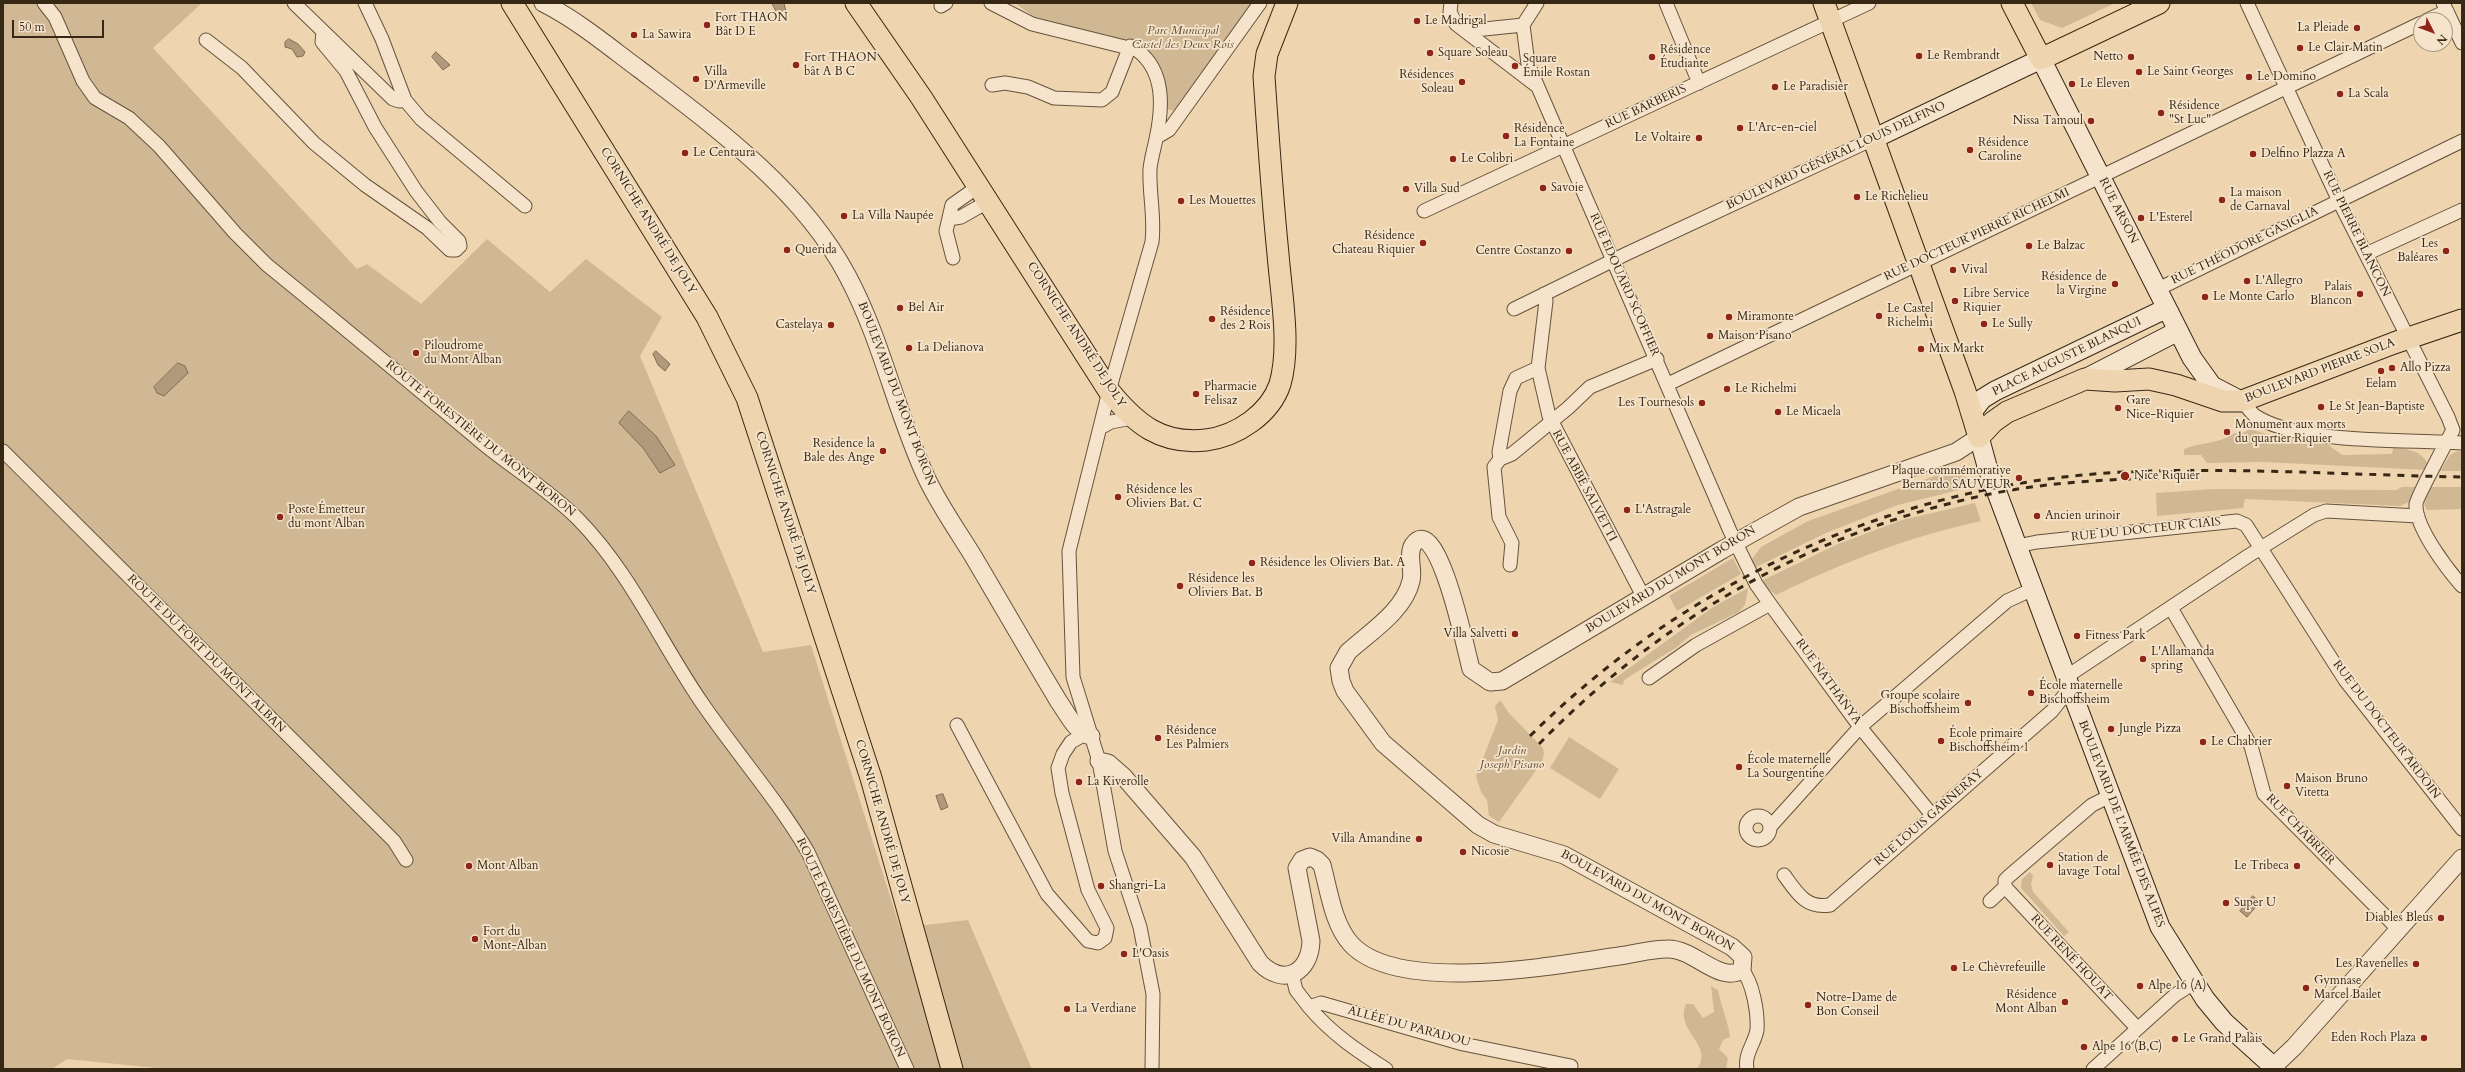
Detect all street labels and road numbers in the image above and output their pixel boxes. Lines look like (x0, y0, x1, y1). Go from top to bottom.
street label: RUE BARBERIS (1603, 82, 1689, 132)
street label: BOULEVARD GÉNÉRAL LOUIS DELFINO (1724, 99, 1948, 213)
street label: CORNICHE ANDRÉ DE JOLY (597, 145, 699, 297)
street label: RUE PIERRE BLANCON (2319, 169, 2393, 299)
street label: RUE ARSON (2095, 176, 2141, 246)
street label: RUE DOCTEUR PIERRE RICHELMI (1882, 186, 2072, 284)
street label: RUE THÉODORE GASIGLIA (2169, 204, 2321, 288)
street label: RUE EDOUARD SCOFFIER (1586, 211, 1662, 359)
street label: CORNICHE ANDRÉ DE JOLY (1024, 260, 1128, 410)
street label: BOULEVARD DU MONT BORON (854, 300, 938, 488)
street label: PLACE AUGUSTE BLANQUI (1990, 315, 2144, 399)
street label: BOULEVARD PIERRE SOLA (2243, 336, 2397, 406)
street label: ROUTE FORESTIÈRE DU MONT BORON (382, 358, 578, 520)
street label: RUE ABBÉ SALVETTI (1549, 428, 1619, 544)
street label: CORNICHE ANDRÉ DE JOLY (752, 430, 818, 596)
street label: RUE DU DOCTEUR CIAIS (2071, 515, 2221, 545)
street label: BOULEVARD DU MONT BORON (1583, 523, 1759, 637)
street label: ROUTE DU FORT DU MONT ALBAN (124, 572, 288, 736)
street label: RUE NATHANYA (1792, 636, 1864, 728)
street label: RUE DU DOCTEUR ARDOIN (2329, 658, 2443, 802)
street label: BOULEVARD DE L'ARMÉE DES ALPES (2075, 718, 2167, 930)
street label: CORNICHE ANDRÉ DE JOLY (852, 738, 912, 906)
street label: RUE LOUIS GARNERAY (1872, 767, 1986, 869)
street label: RUE CHABRIER (2263, 792, 2337, 868)
street label: ROUTE FORESTIÈRE DU MONT BORON (793, 836, 907, 1060)
street label: BOULEVARD DU MONT BORON (1558, 847, 1736, 955)
street label: RUE RENÉ HOUAT (2027, 912, 2115, 1004)
street label: ALLÉE DU PARADOU (1346, 1004, 1472, 1050)

